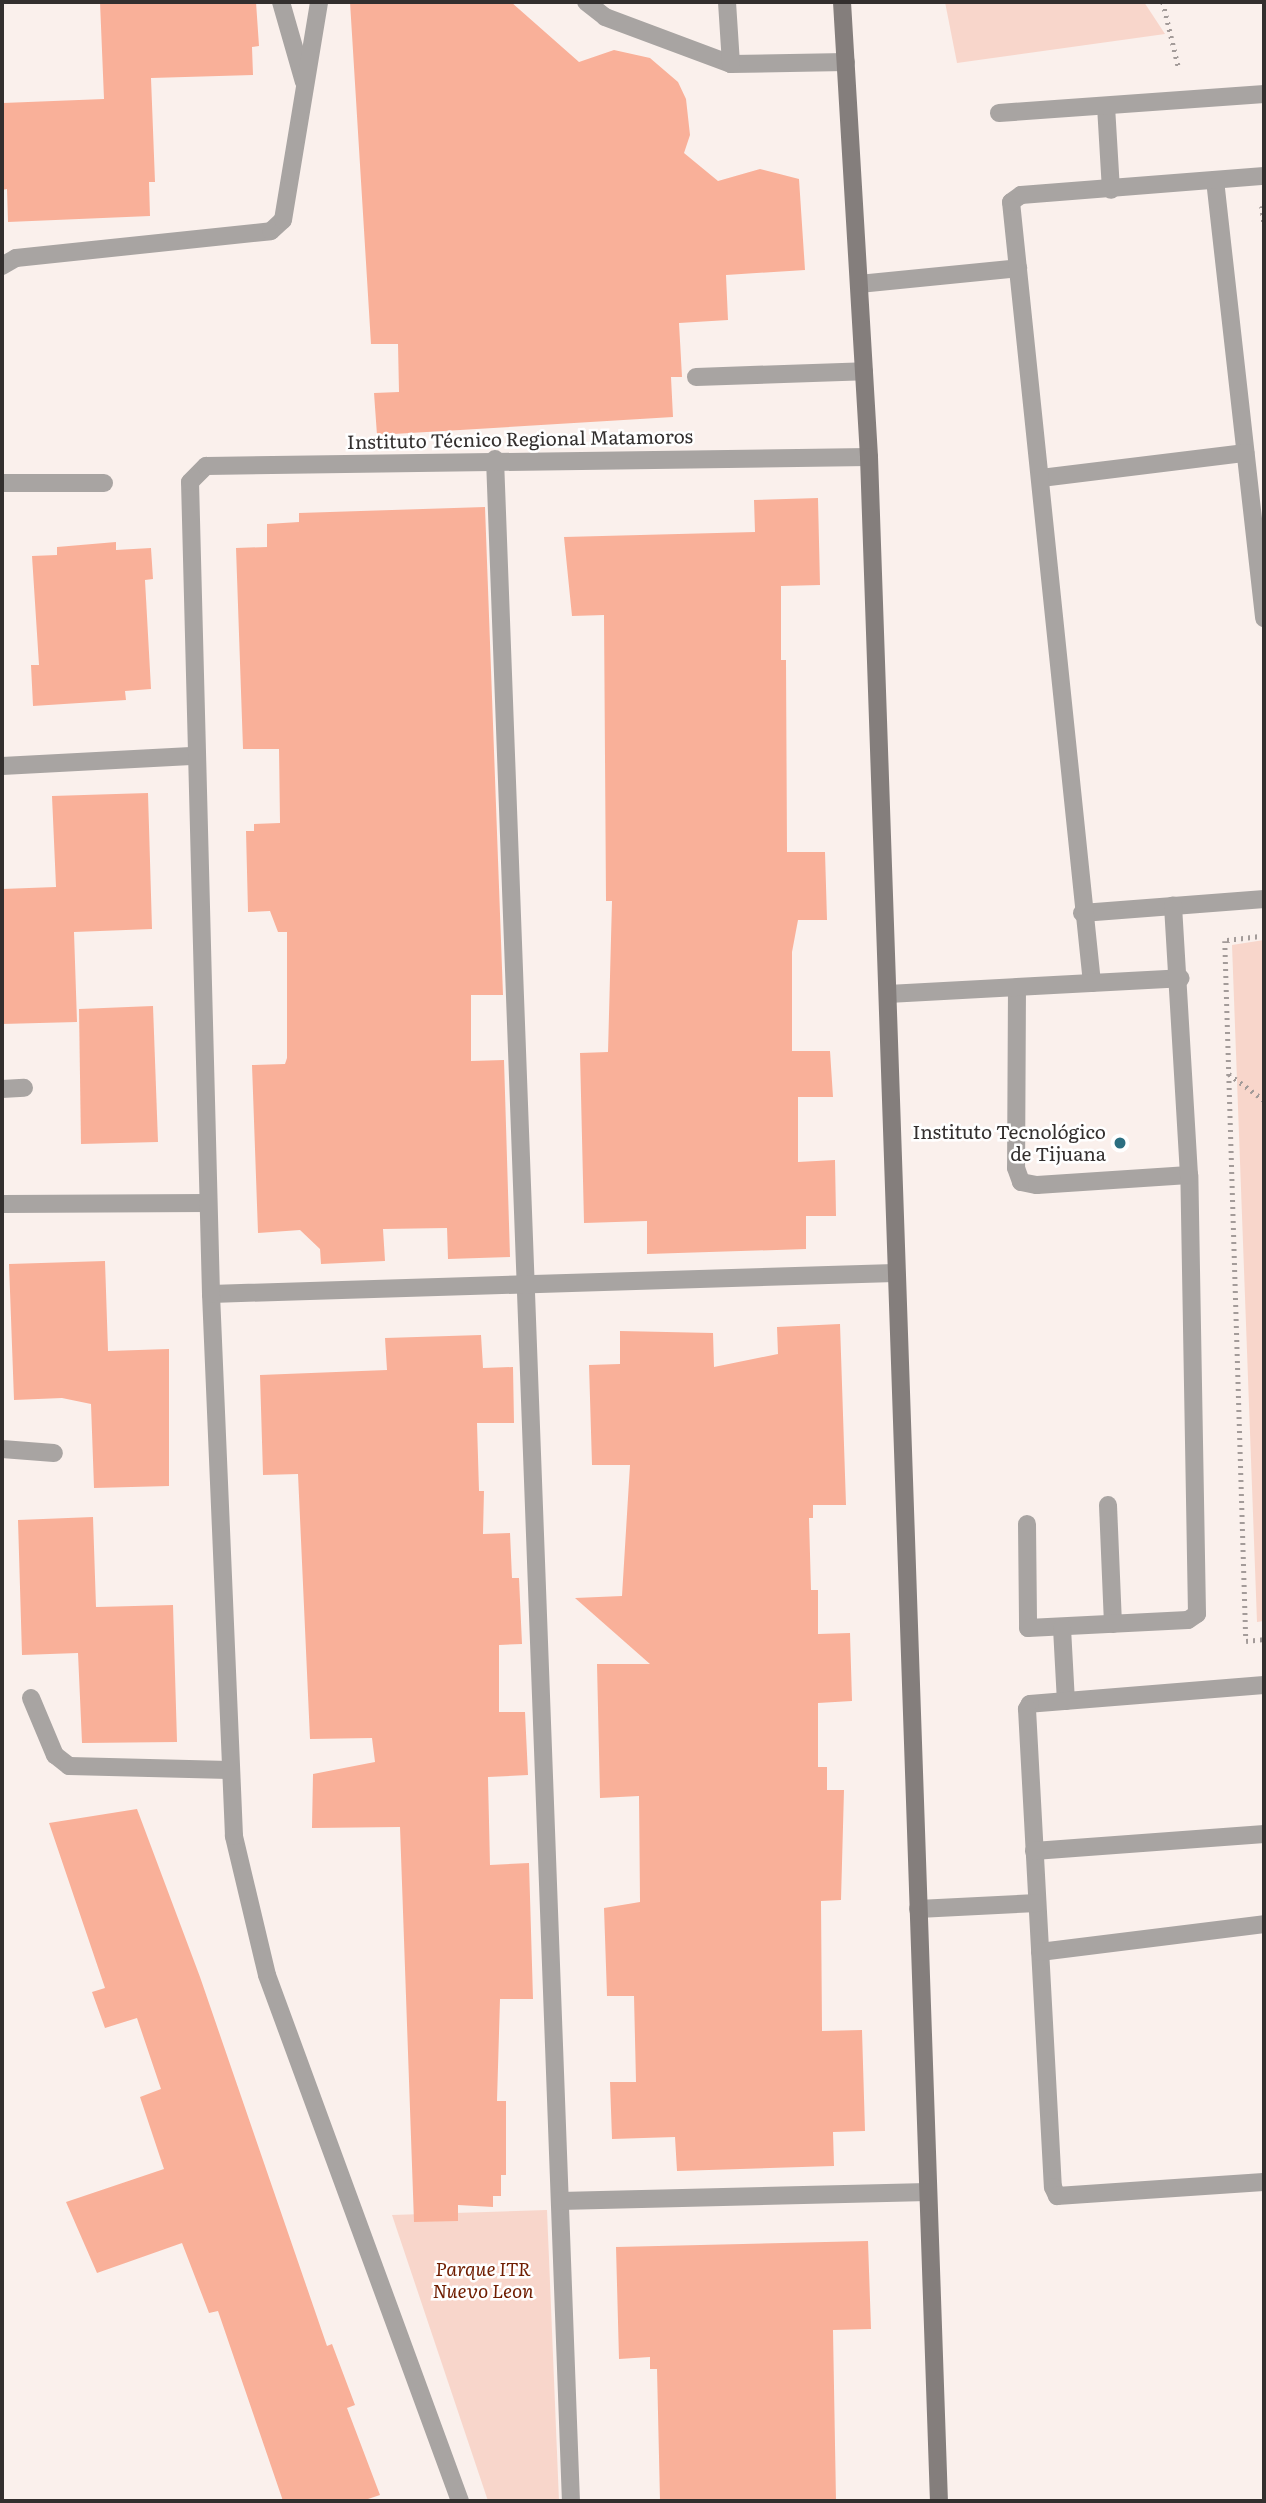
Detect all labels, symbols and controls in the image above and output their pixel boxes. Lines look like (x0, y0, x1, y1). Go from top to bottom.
street label: Instituto Técnico Regional Matamoros (347, 425, 693, 453)
place label: Instituto Tecnológico de Tijuana (912, 1121, 1106, 1165)
marker: Instituto Tecnológico de Tijuana (1112, 1135, 1128, 1151)
park label: Parque ITR Nuevo Leon (432, 2258, 534, 2302)

